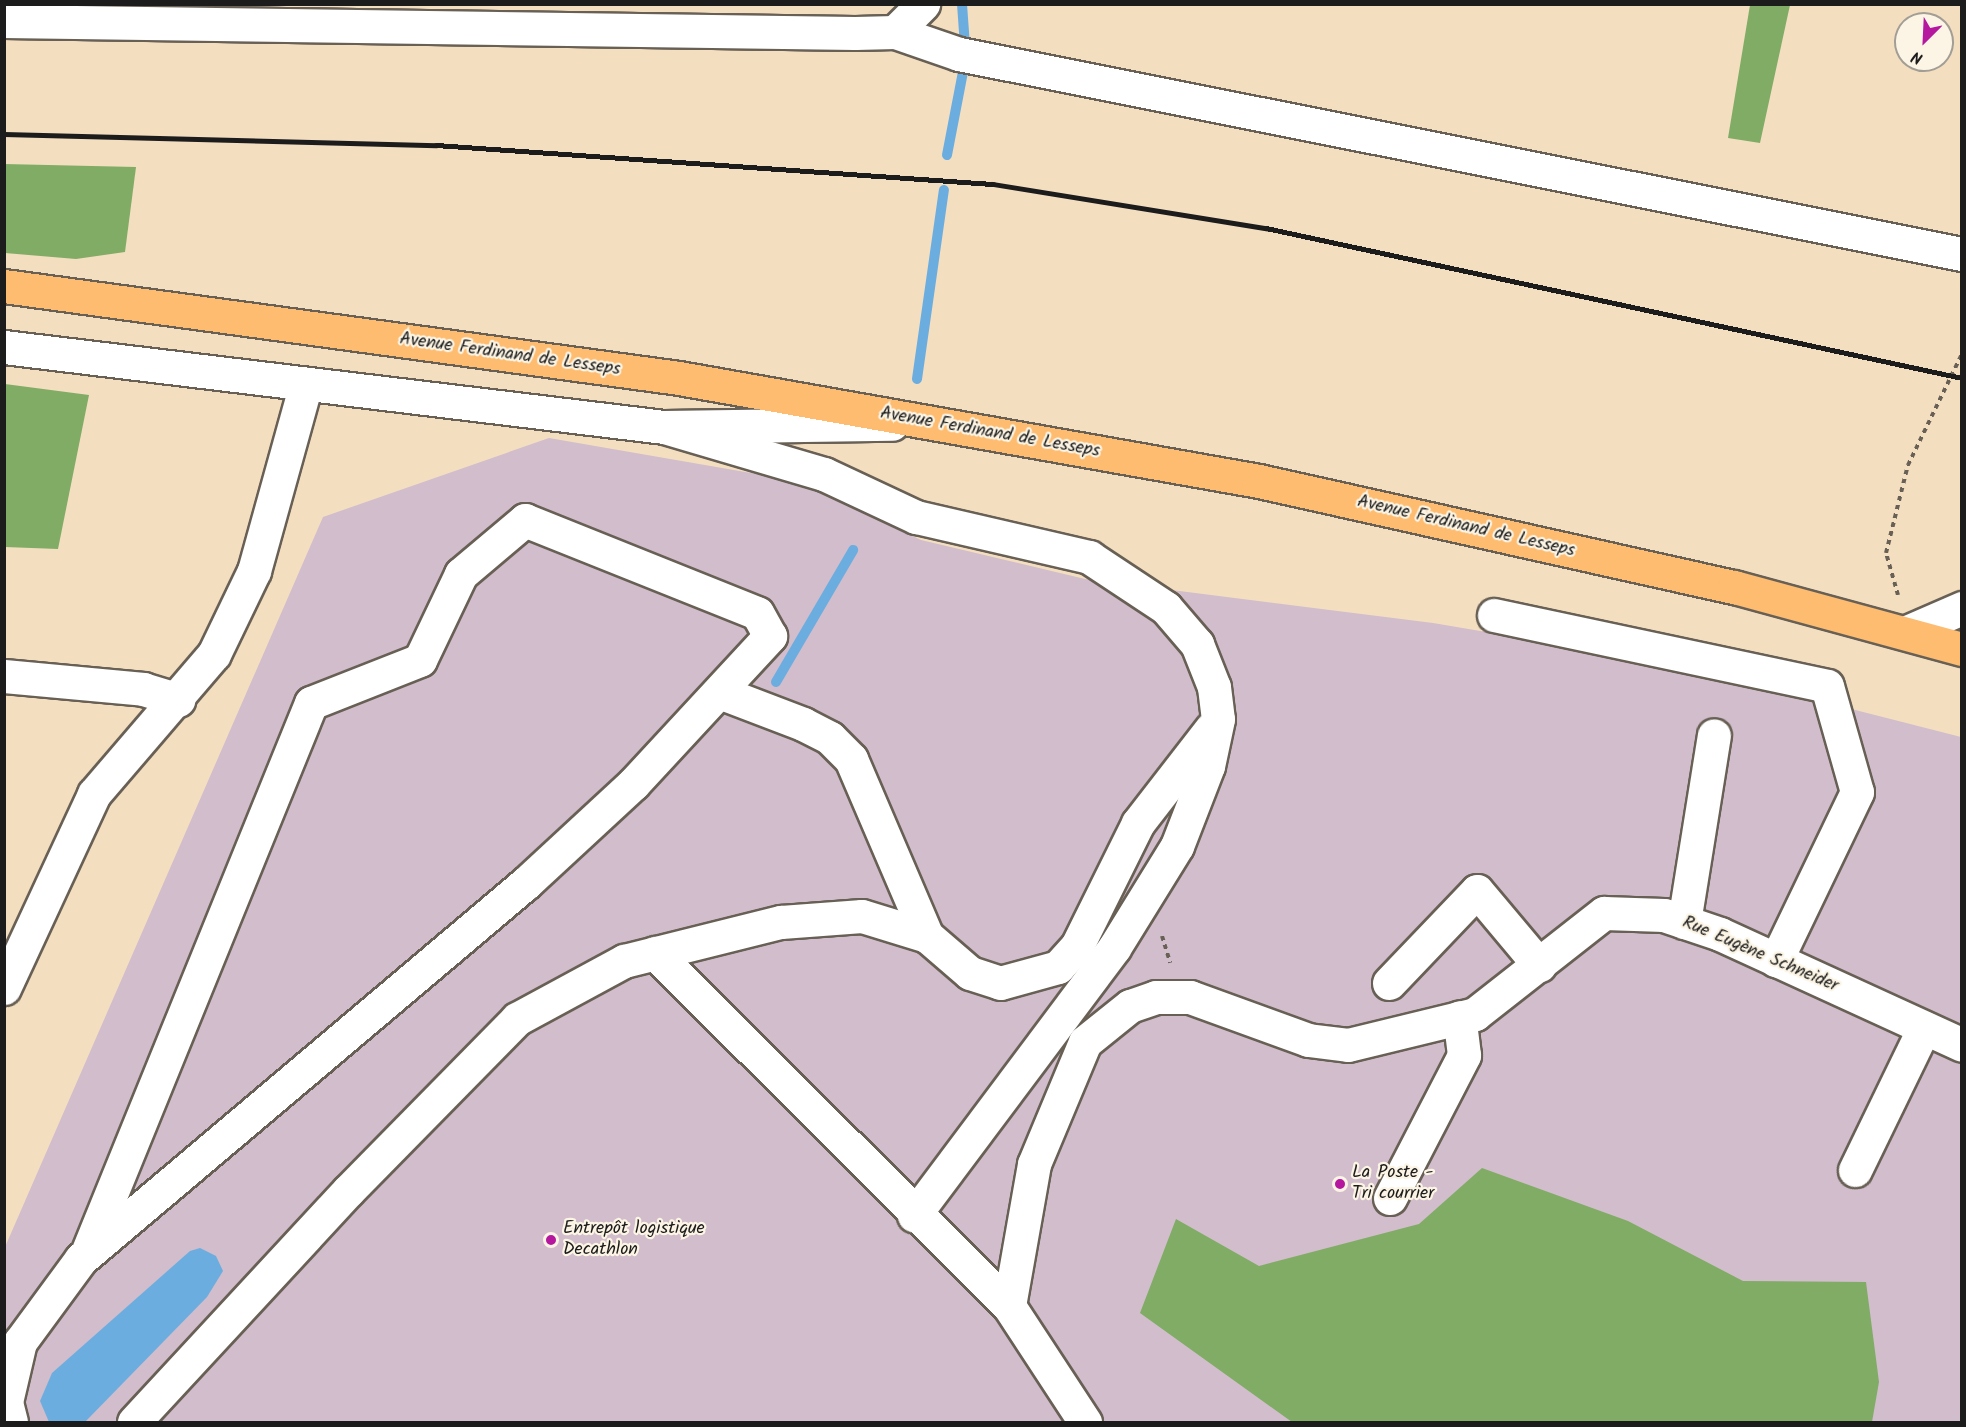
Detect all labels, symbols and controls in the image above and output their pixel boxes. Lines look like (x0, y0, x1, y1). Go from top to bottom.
north arrow (1894, 12, 1954, 72)
text: N (1908, 44, 1927, 71)
street label: Avenue Ferdinand de Lesseps (398, 329, 622, 381)
street label: Avenue Ferdinand de Lesseps (878, 403, 1102, 463)
street label: Avenue Ferdinand de Lesseps (1355, 491, 1577, 563)
street label: Rue Eugène Schneider (1679, 912, 1841, 998)
place label: La Poste - Tri courrier (1352, 1163, 1434, 1206)
marker: La Poste - Tri courrier (1333, 1177, 1347, 1191)
place label: Entrepôt logistique Decathlon (563, 1219, 705, 1262)
marker: Entrepôt logistique Decathlon (544, 1233, 558, 1247)

